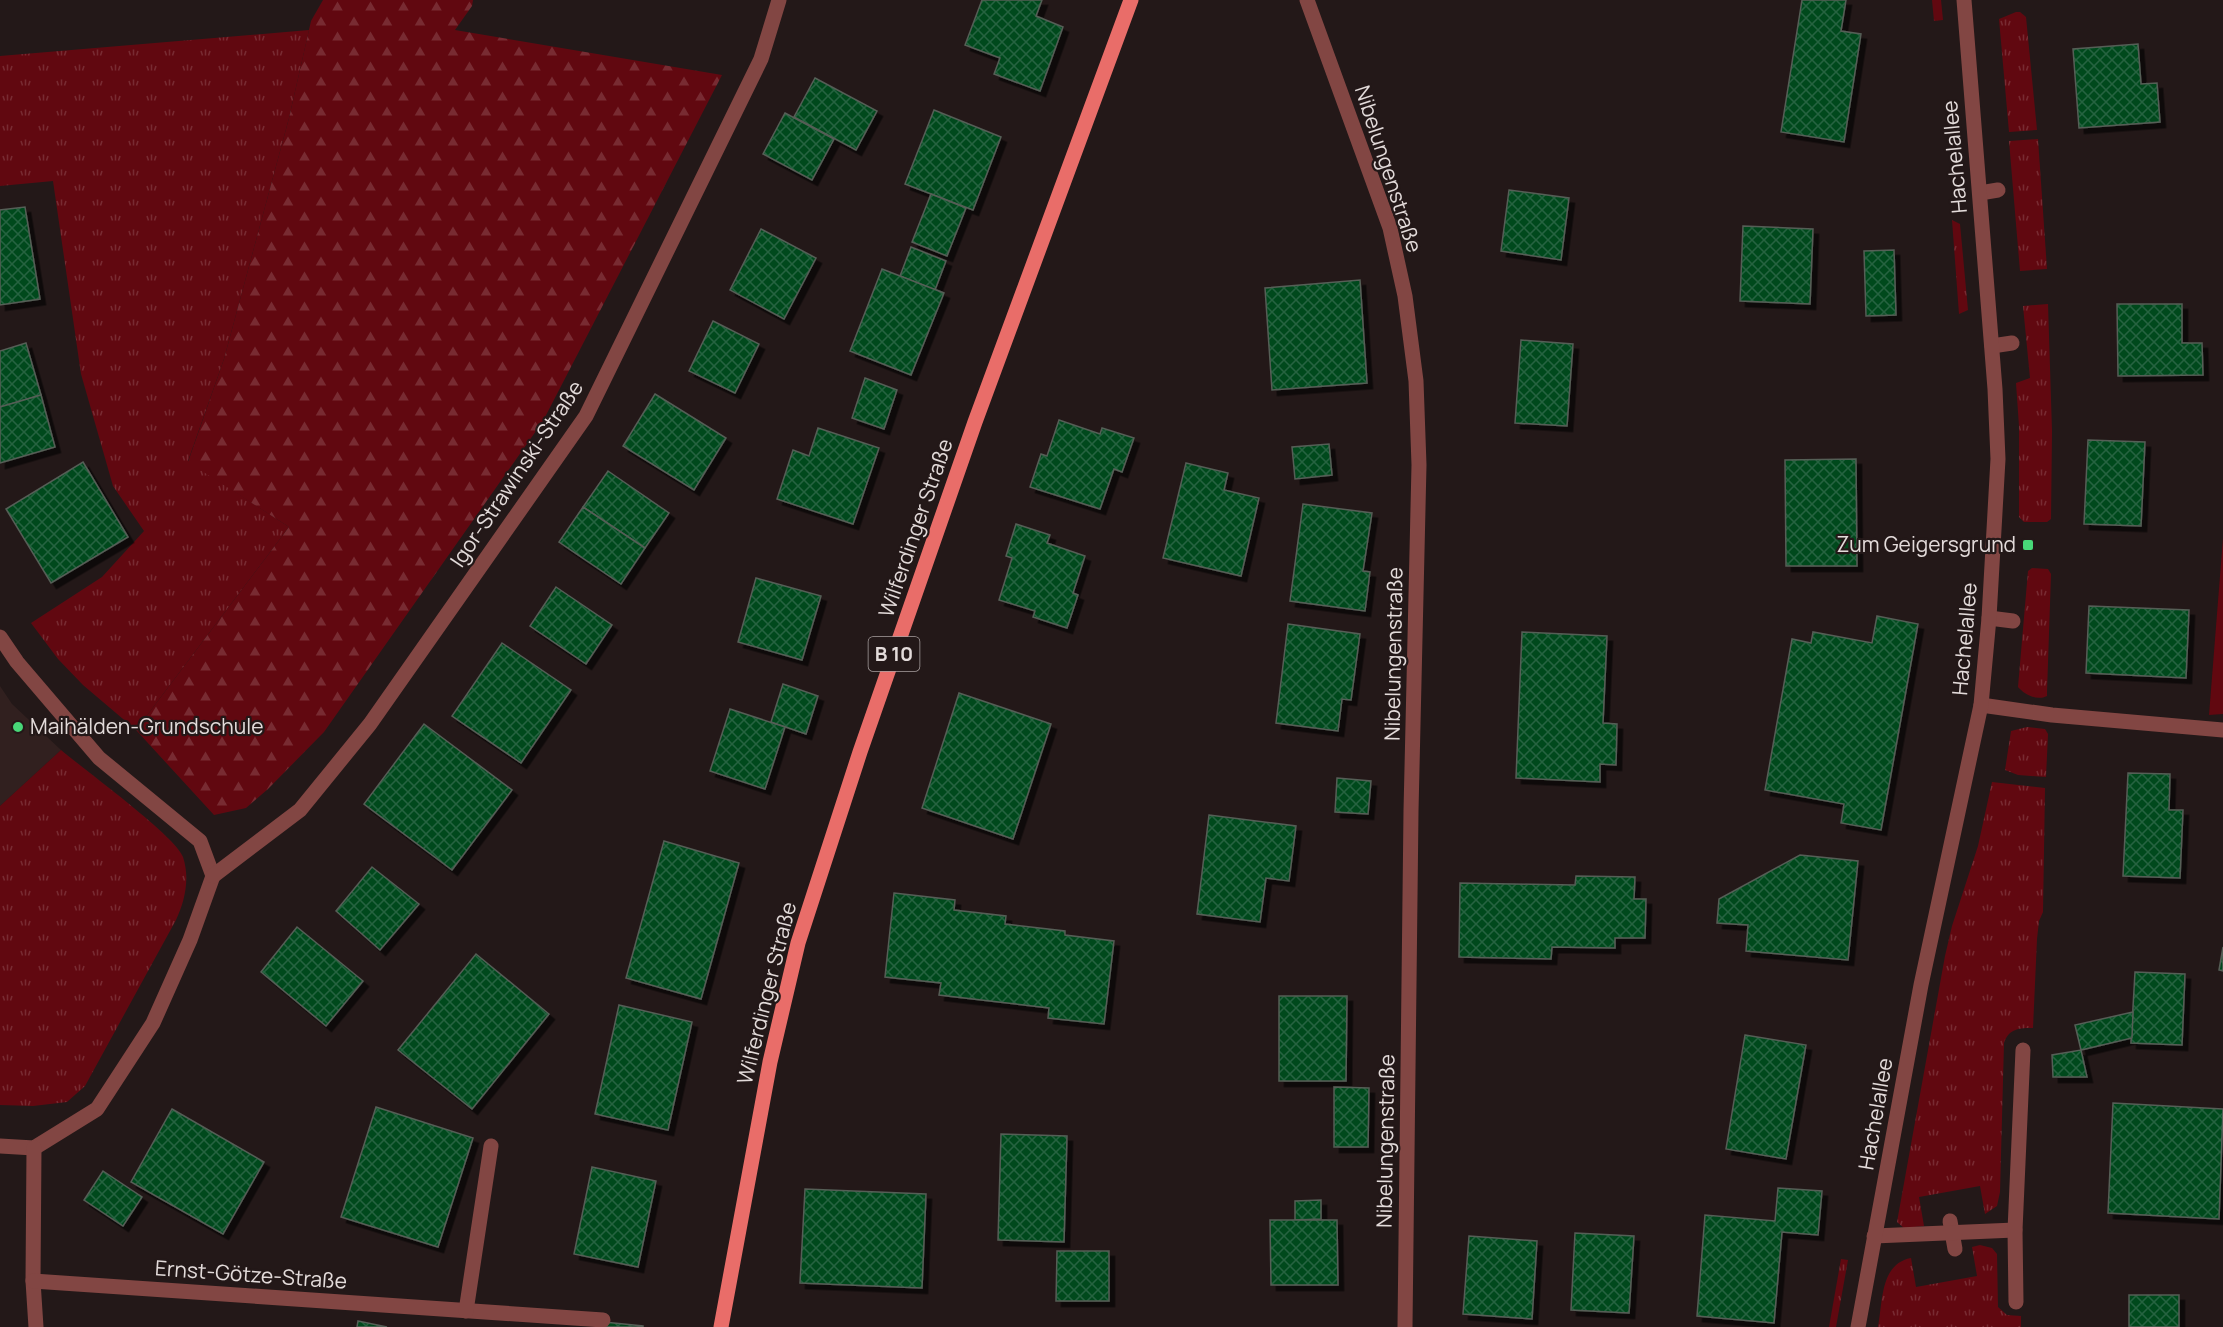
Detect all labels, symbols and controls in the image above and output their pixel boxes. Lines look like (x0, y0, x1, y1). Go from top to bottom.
street label: Nibelungenstraße (1349, 82, 1429, 256)
street label: Hachelallee (1935, 99, 1973, 215)
street label: Igor-Strawinski-Straße (443, 375, 589, 572)
street label: Wilferdinger Straße (871, 435, 959, 621)
place label: Zum Geigersgrund (1836, 530, 2016, 558)
marker: Zum Geigersgrund (2021, 538, 2035, 552)
street label: Nibelungenstraße (1377, 567, 1409, 741)
street label: Hachelallee (1945, 581, 1983, 697)
road number: B 10 (868, 637, 920, 671)
place label: Maihälden-Grundschule (30, 712, 263, 740)
marker: Maihälden-Grundschule (11, 720, 25, 734)
street label: Wilferdinger Straße (730, 899, 802, 1087)
street label: Nibelungenstraße (1369, 1054, 1401, 1228)
street label: Hachelallee (1851, 1056, 1899, 1172)
street label: Ernst-Götze-Straße (154, 1253, 348, 1295)

